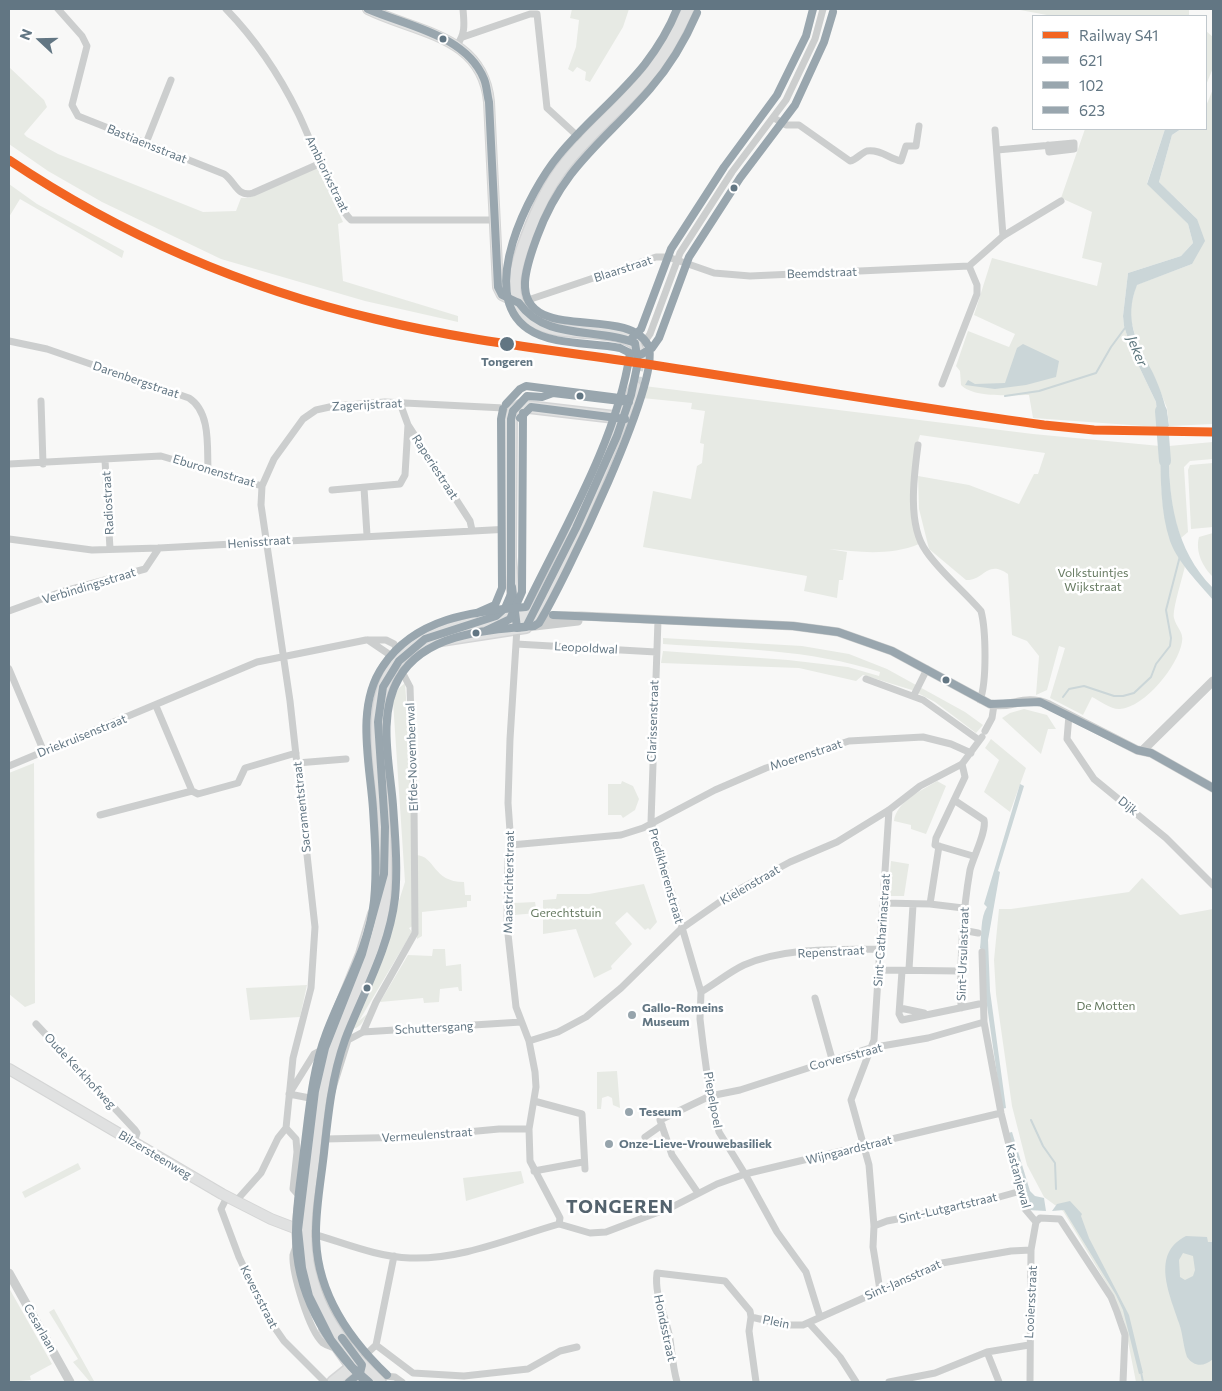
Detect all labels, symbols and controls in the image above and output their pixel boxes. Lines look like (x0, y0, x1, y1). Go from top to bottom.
north arrow (15, 15, 65, 65)
legend (1032, 15, 1207, 130)
text: N (16, 26, 35, 42)
text: Railway S41 (1079, 26, 1158, 44)
unlabelled marker (438, 34, 448, 44)
text: 621 (1079, 51, 1103, 69)
text: 102 (1079, 76, 1103, 94)
text: 623 (1079, 101, 1105, 119)
street label: Bastiaensstraat (105, 121, 189, 167)
street label: Ambiorixstraat (302, 134, 352, 214)
unlabelled marker (729, 183, 739, 193)
street label: Blaarstraat (592, 253, 654, 285)
street label: Beemdstraat (787, 265, 857, 281)
water label: Jeker (1123, 333, 1151, 369)
marker: Tongeren (498, 335, 516, 353)
place label: Tongeren (481, 355, 533, 369)
street label: Darenbergstraat (91, 359, 181, 401)
unlabelled marker (575, 391, 585, 401)
street label: Zagerijstraat (331, 396, 403, 414)
street label: Raperiestraat (409, 432, 461, 502)
street label: Eburonenstraat (171, 452, 257, 490)
street label: Radiostraat (99, 471, 117, 535)
street label: Henisstraat (227, 533, 291, 551)
street label: Verbindingsstraat (41, 565, 137, 607)
park label: Volkstuintjes Wijkstraat (1058, 566, 1128, 594)
unlabelled marker (471, 628, 481, 638)
street label: Leopoldwal (554, 639, 618, 657)
unlabelled marker (941, 675, 951, 685)
street label: Clarissenstraat (644, 680, 662, 762)
street label: Elfde-Novemberwal (403, 702, 421, 812)
street label: Driekruisenstraat (35, 711, 129, 761)
street label: Moerenstraat (768, 737, 844, 773)
street label: Sacramentstraat (290, 761, 314, 853)
street label: Dijk (1115, 794, 1141, 818)
street label: Predikherenstraat (646, 827, 686, 925)
street label: Maastrichterstraat (501, 830, 517, 934)
street label: Kielenstraat (718, 862, 782, 908)
street label: Sint-Catharinastraat (871, 873, 893, 987)
park label: Gerechtstuin (531, 906, 601, 920)
street label: Sint-Ursulastraat (954, 907, 972, 1001)
street label: Repenstraat (797, 943, 865, 961)
unlabelled marker (362, 983, 372, 993)
park label: De Motten (1077, 999, 1135, 1013)
place label: Gallo-Romeins Museum (642, 1001, 724, 1029)
marker: Gallo-Romeins Museum (626, 1009, 638, 1021)
street label: Schuttersgang (394, 1019, 474, 1037)
street label: Oude Kerkhofweg (41, 1030, 119, 1112)
street label: Corversstraat (808, 1040, 884, 1074)
street label: Piepelpoel (701, 1071, 725, 1129)
place label: Teseum (639, 1105, 681, 1119)
marker: Teseum (623, 1106, 635, 1118)
street label: Vermeulenstraat (381, 1125, 473, 1145)
street label: Bilzersteenweg (116, 1128, 194, 1182)
street label: Wijngaardstraat (804, 1132, 894, 1168)
place label: Onze-Lieve-Vrouwebasiliek (619, 1137, 772, 1151)
marker: Onze-Lieve-Vrouwebasiliek (603, 1138, 615, 1150)
street label: Kastanjewal (1003, 1142, 1033, 1210)
street label: Sint-Lutgartstraat (897, 1190, 999, 1226)
district label: TONGEREN (565, 1196, 675, 1218)
street label: Sint-Jansstraat (863, 1257, 943, 1303)
street label: Keversstraat (237, 1263, 281, 1331)
street label: Looiersstraat (1022, 1265, 1040, 1339)
street label: Hondsstraat (651, 1293, 679, 1363)
street label: Cesarlaan (20, 1301, 60, 1355)
street label: Plein (761, 1312, 791, 1332)

